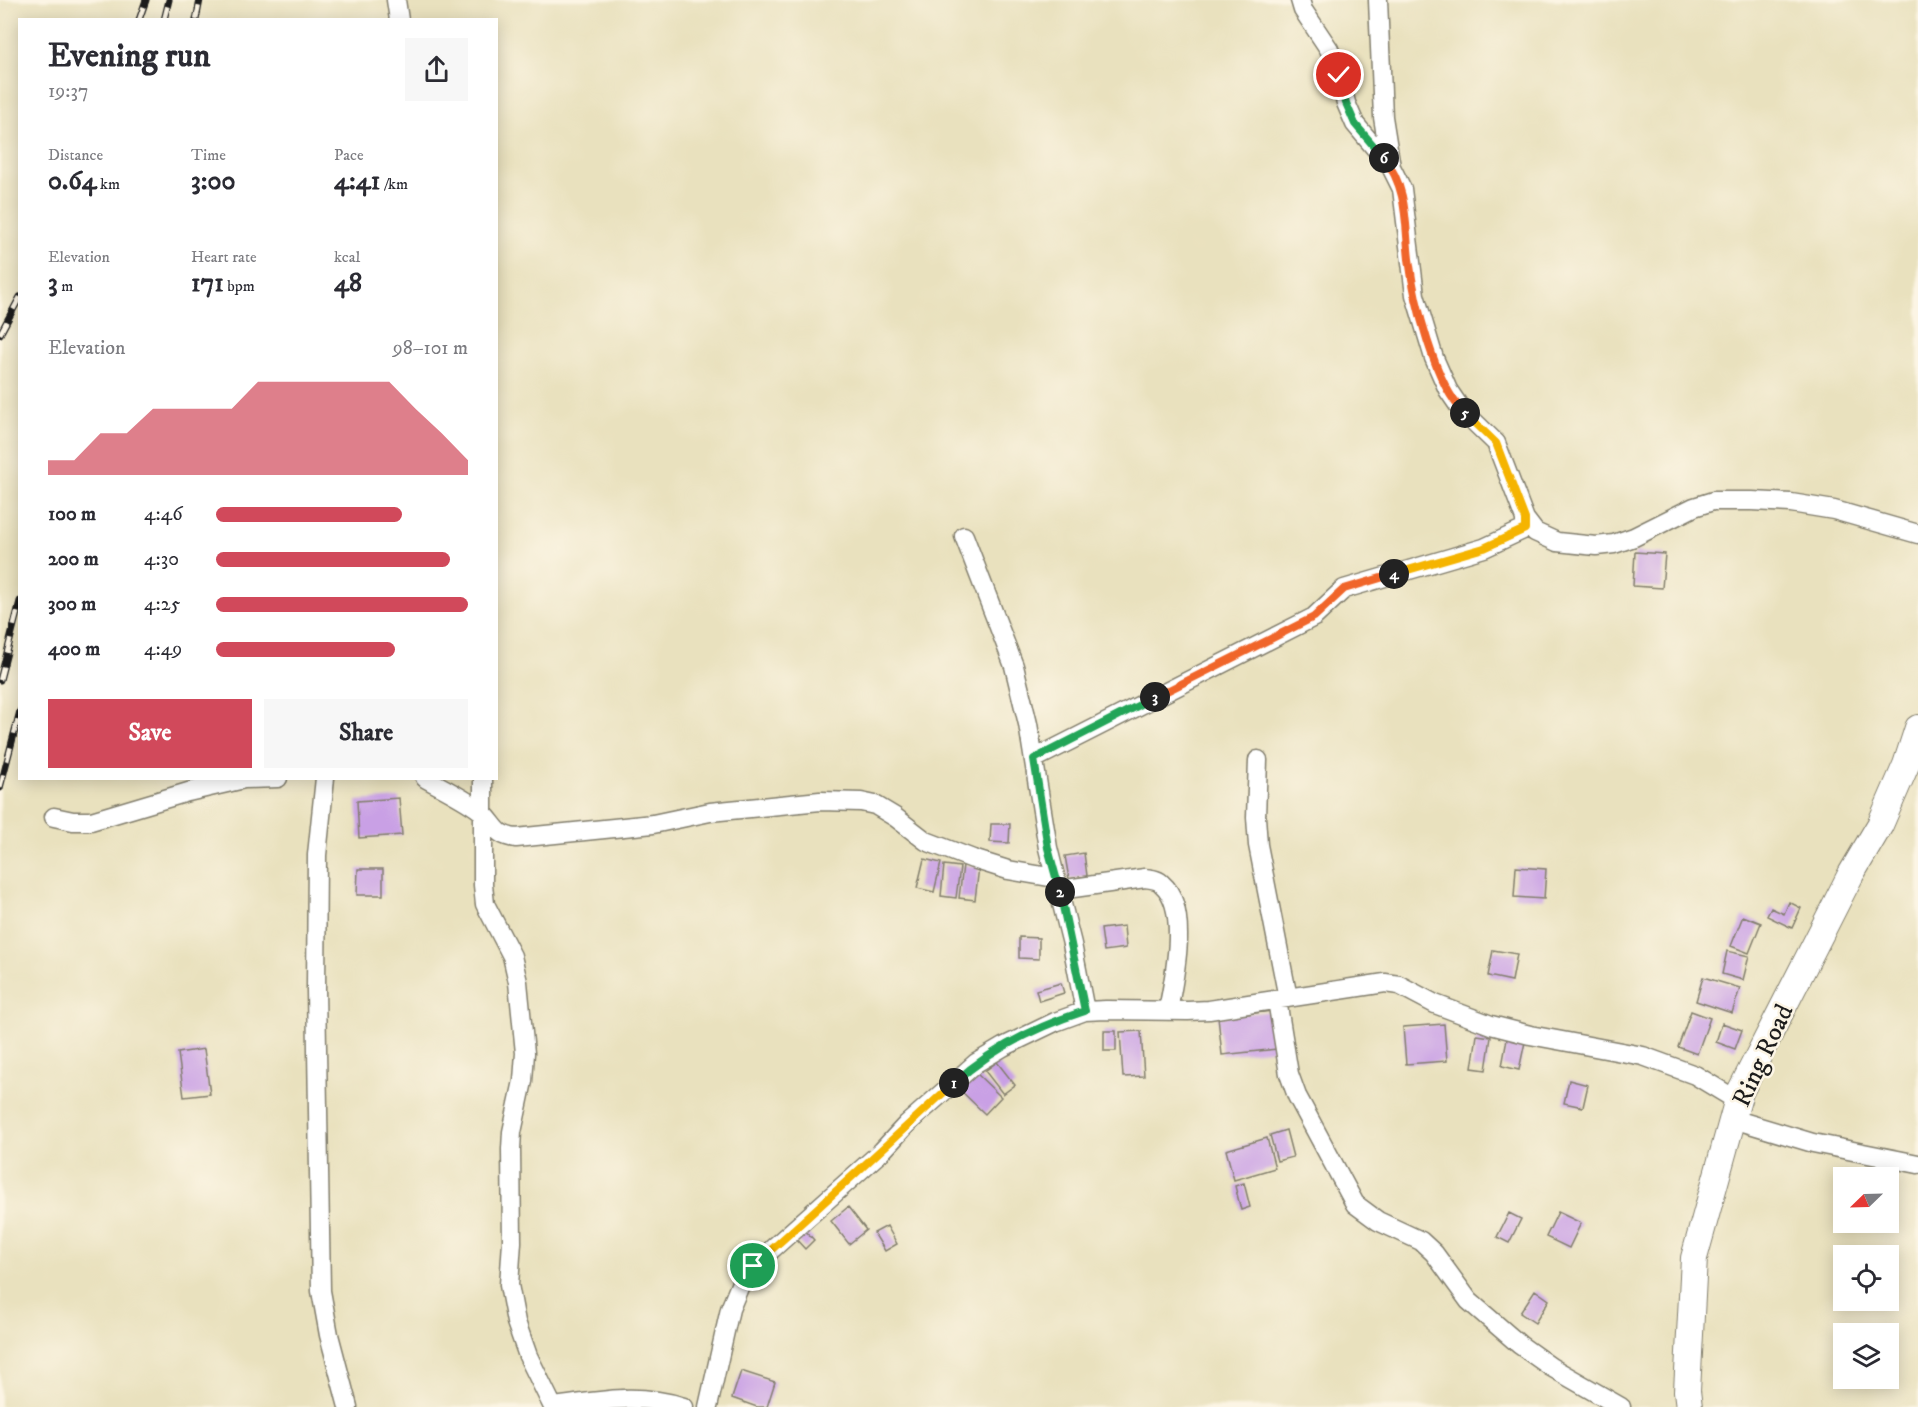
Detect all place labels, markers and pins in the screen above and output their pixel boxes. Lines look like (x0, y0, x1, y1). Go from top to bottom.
pin (1313, 49, 1364, 100)
pin: 6 (1369, 143, 1399, 173)
pin: 5 (1450, 398, 1480, 428)
pin: 4 (1379, 559, 1409, 589)
pin: 3 (1140, 682, 1170, 712)
pin: 2 (1045, 877, 1075, 907)
pin: 1 (939, 1068, 969, 1098)
pin (727, 1240, 778, 1291)

